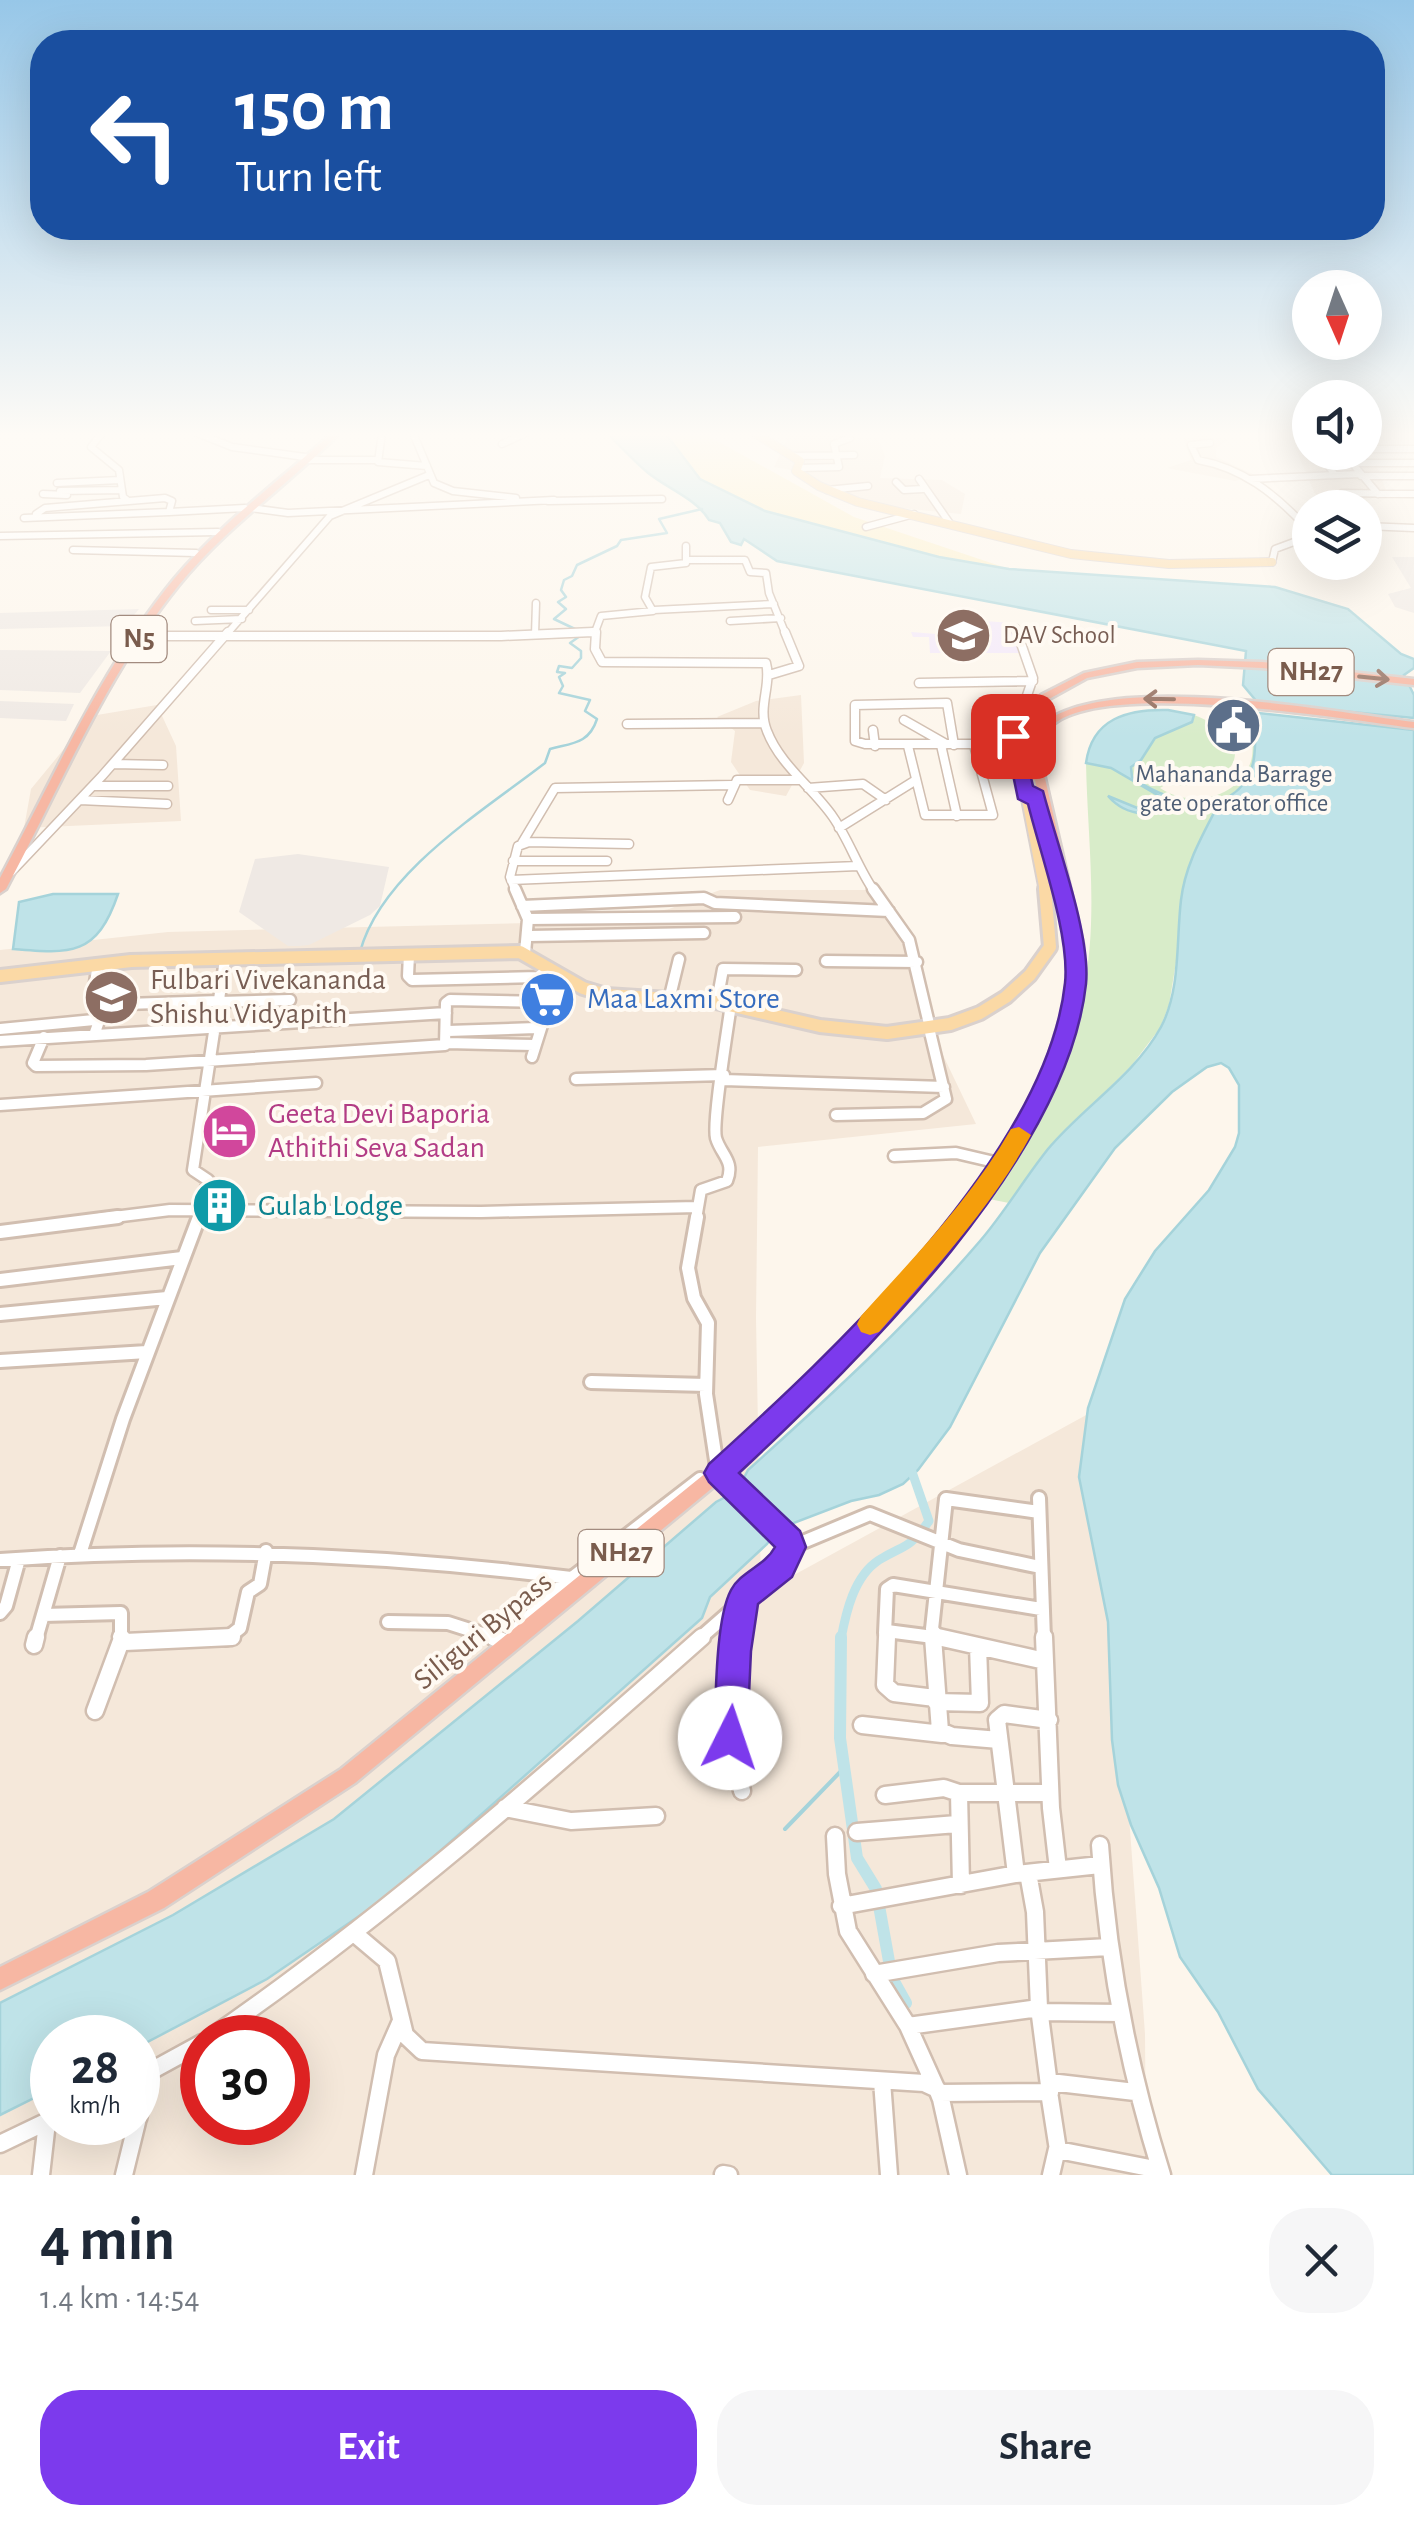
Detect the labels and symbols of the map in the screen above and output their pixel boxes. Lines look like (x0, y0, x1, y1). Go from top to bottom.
north arrow (1292, 270, 1382, 360)
school or university icon: DAV School (934, 605, 994, 665)
road number: N5 (112, 616, 166, 662)
place label: DAV School (1003, 623, 1116, 648)
road number: NH27 (1268, 649, 1354, 695)
one-way arrow (1357, 669, 1390, 688)
one-way arrow (1143, 690, 1175, 709)
pin (971, 694, 1056, 779)
public building icon: Mahananda Barrage gate operator office (1204, 695, 1264, 755)
place label: Mahananda Barrage gate operator office (1136, 762, 1332, 816)
place label: Fulbari Vivekananda Shishu Vidyapith (150, 965, 386, 1029)
school or university icon: Fulbari Vivekananda Shishu Vidyapith (81, 967, 141, 1027)
supermarket icon: Maa Laxmi Store (518, 969, 578, 1029)
place label: Maa Laxmi Store (587, 984, 780, 1014)
place label: Geeta Devi Baporia Athithi Seva Sadan (268, 1099, 490, 1163)
hotel icon: Geeta Devi Baporia Athithi Seva Sadan (199, 1101, 259, 1161)
building icon: Gulab Lodge (189, 1176, 249, 1236)
place label: Gulab Lodge (258, 1191, 403, 1221)
road number: NH27 (578, 1530, 664, 1576)
street label: Siliguri Bypass (408, 1567, 558, 1695)
position arrow (678, 1686, 782, 1790)
speed limit sign: 30 (180, 2015, 310, 2145)

